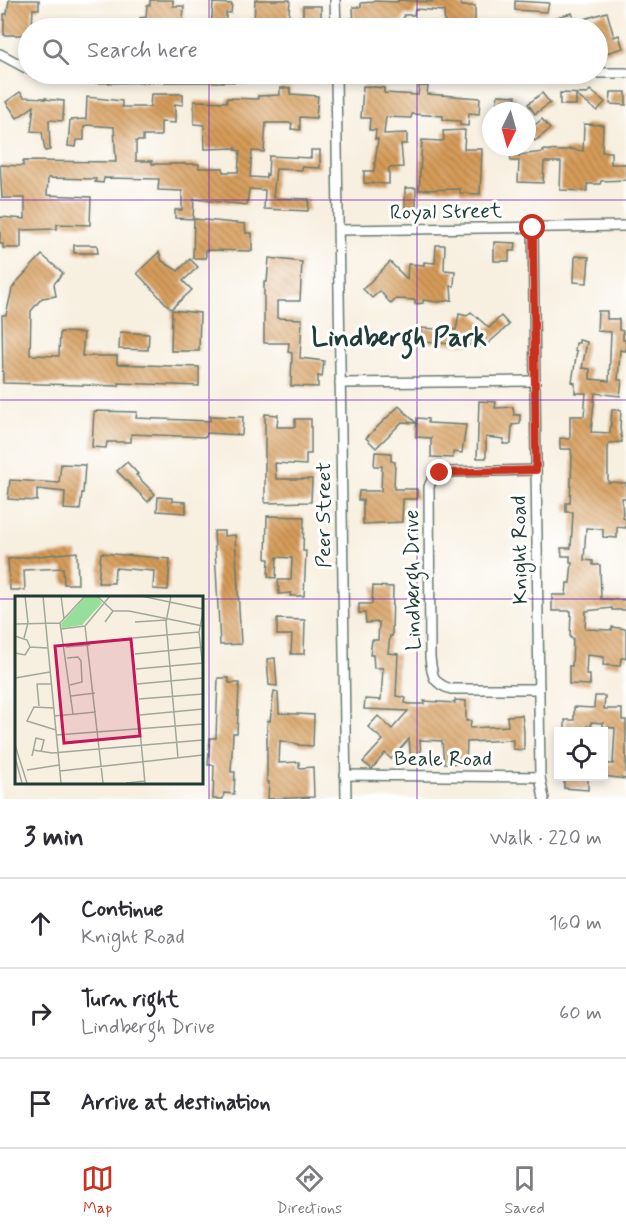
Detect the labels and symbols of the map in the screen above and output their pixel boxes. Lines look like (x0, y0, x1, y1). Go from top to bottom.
north arrow (482, 102, 536, 156)
street label: Royal Street (390, 197, 503, 227)
route start (519, 214, 545, 240)
district label: Lindbergh Park (311, 321, 487, 359)
route end (426, 459, 452, 485)
street label: Peer Street (310, 462, 338, 568)
street label: Knight Road (505, 495, 536, 605)
street label: Lindbergh Drive (398, 509, 430, 651)
inset map (15, 596, 202, 784)
street label: Beale Road (394, 745, 492, 773)

